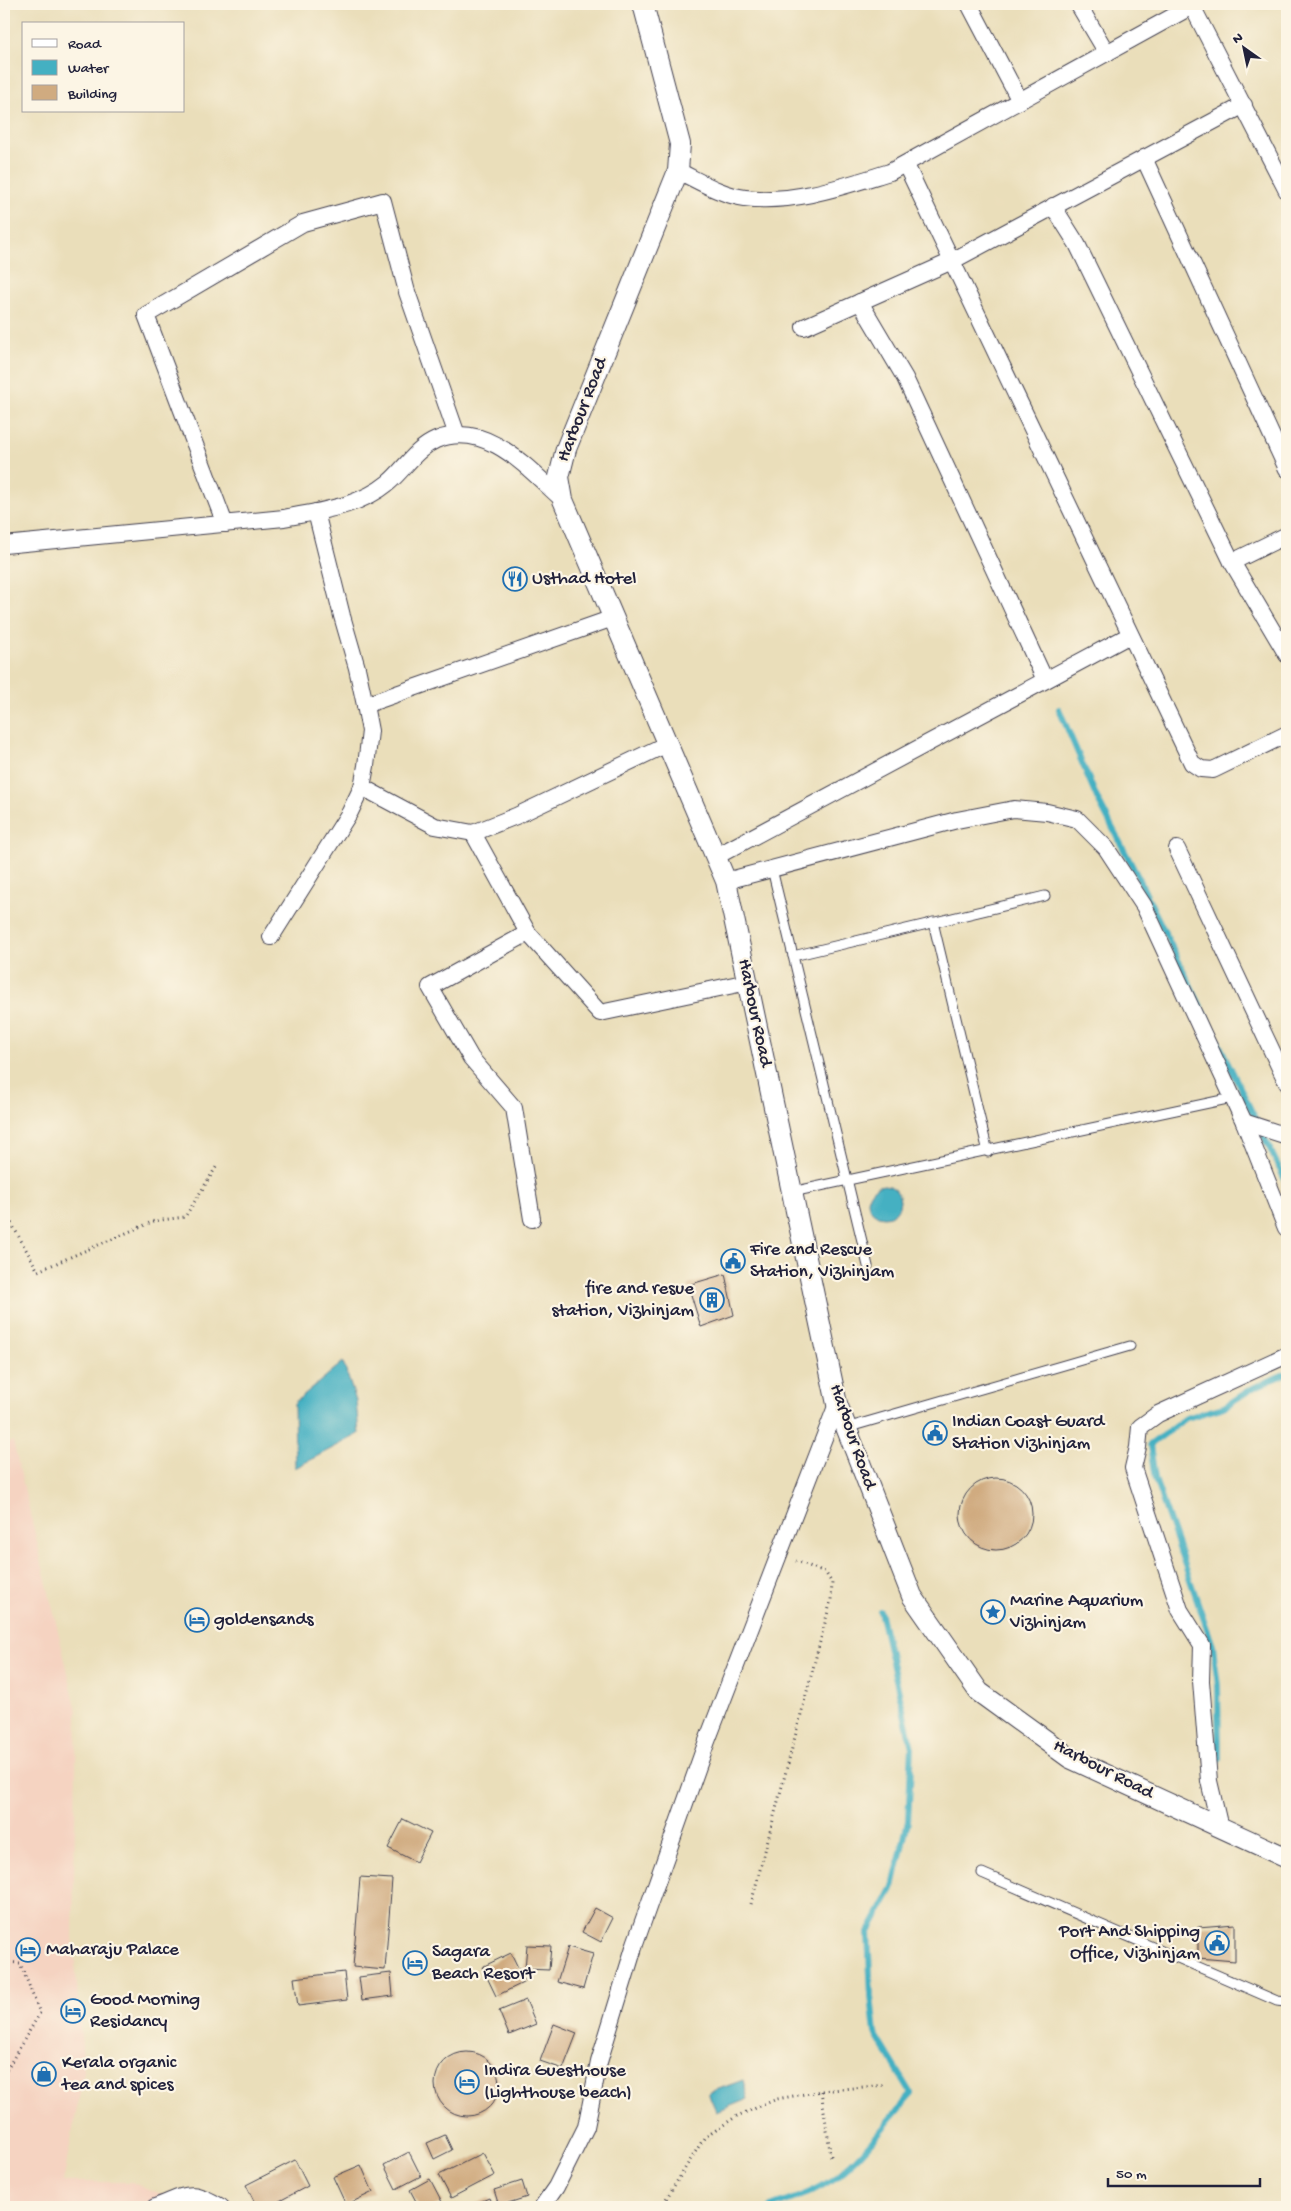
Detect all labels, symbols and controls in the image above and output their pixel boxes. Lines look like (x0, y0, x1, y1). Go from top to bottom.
legend (22, 22, 185, 112)
north arrow (1218, 22, 1268, 72)
text: N (1230, 30, 1247, 49)
text: Road (68, 36, 102, 54)
text: Water (68, 60, 110, 78)
text: Building (67, 86, 117, 104)
street label: Harbour Road (553, 353, 614, 465)
restaurant icon: Usthad Hotel (502, 566, 528, 592)
place label: Usthad Hotel (532, 568, 637, 591)
street label: Harbour Road (731, 957, 777, 1071)
place label: Fire and Rescue Station, Vizhinjam (749, 1239, 895, 1284)
public building icon: Fire and Rescue Station, Vizhinjam (720, 1248, 746, 1274)
place label: fire and resue station, Vizhinjam (551, 1278, 695, 1323)
building icon: fire and resue station, Vizhinjam (699, 1287, 725, 1313)
street label: Harbour Road (823, 1381, 881, 1494)
place label: Indian Coast Guard Station Vizhinjam (952, 1411, 1106, 1456)
public building icon: Indian Coast Guard Station Vizhinjam (922, 1420, 948, 1446)
place label: Marine Aquarium Vizhinjam (1009, 1590, 1144, 1635)
place icon: Marine Aquarium Vizhinjam (980, 1599, 1006, 1625)
hotel icon: goldensands (184, 1607, 210, 1633)
place label: goldensands (214, 1609, 315, 1632)
street label: Harbour Road (1049, 1735, 1159, 1806)
place label: Port And Shipping Office, Vizhinjam (1058, 1921, 1201, 1966)
public building icon: Port And Shipping Office, Vizhinjam (1204, 1930, 1230, 1956)
hotel icon: Maharaju Palace (15, 1937, 41, 1963)
place label: Maharaju Palace (46, 1939, 179, 1962)
place label: Sagara Beach Resort (431, 1941, 537, 1986)
hotel icon: Sagara Beach Resort (402, 1950, 428, 1976)
place label: Good Morning Residancy (90, 1989, 200, 2034)
hotel icon: Good Morning Residancy (60, 1998, 86, 2024)
place label: Kerala organic tea and spices (60, 2052, 177, 2097)
place label: Indira Guesthouse (Lighthouse beach) (484, 2060, 632, 2105)
shop icon: Kerala organic tea and spices (31, 2061, 57, 2087)
hotel icon: Indira Guesthouse (Lighthouse beach) (454, 2069, 480, 2095)
scale bar (1108, 2156, 1261, 2188)
text: 50 m (1116, 2166, 1147, 2184)

